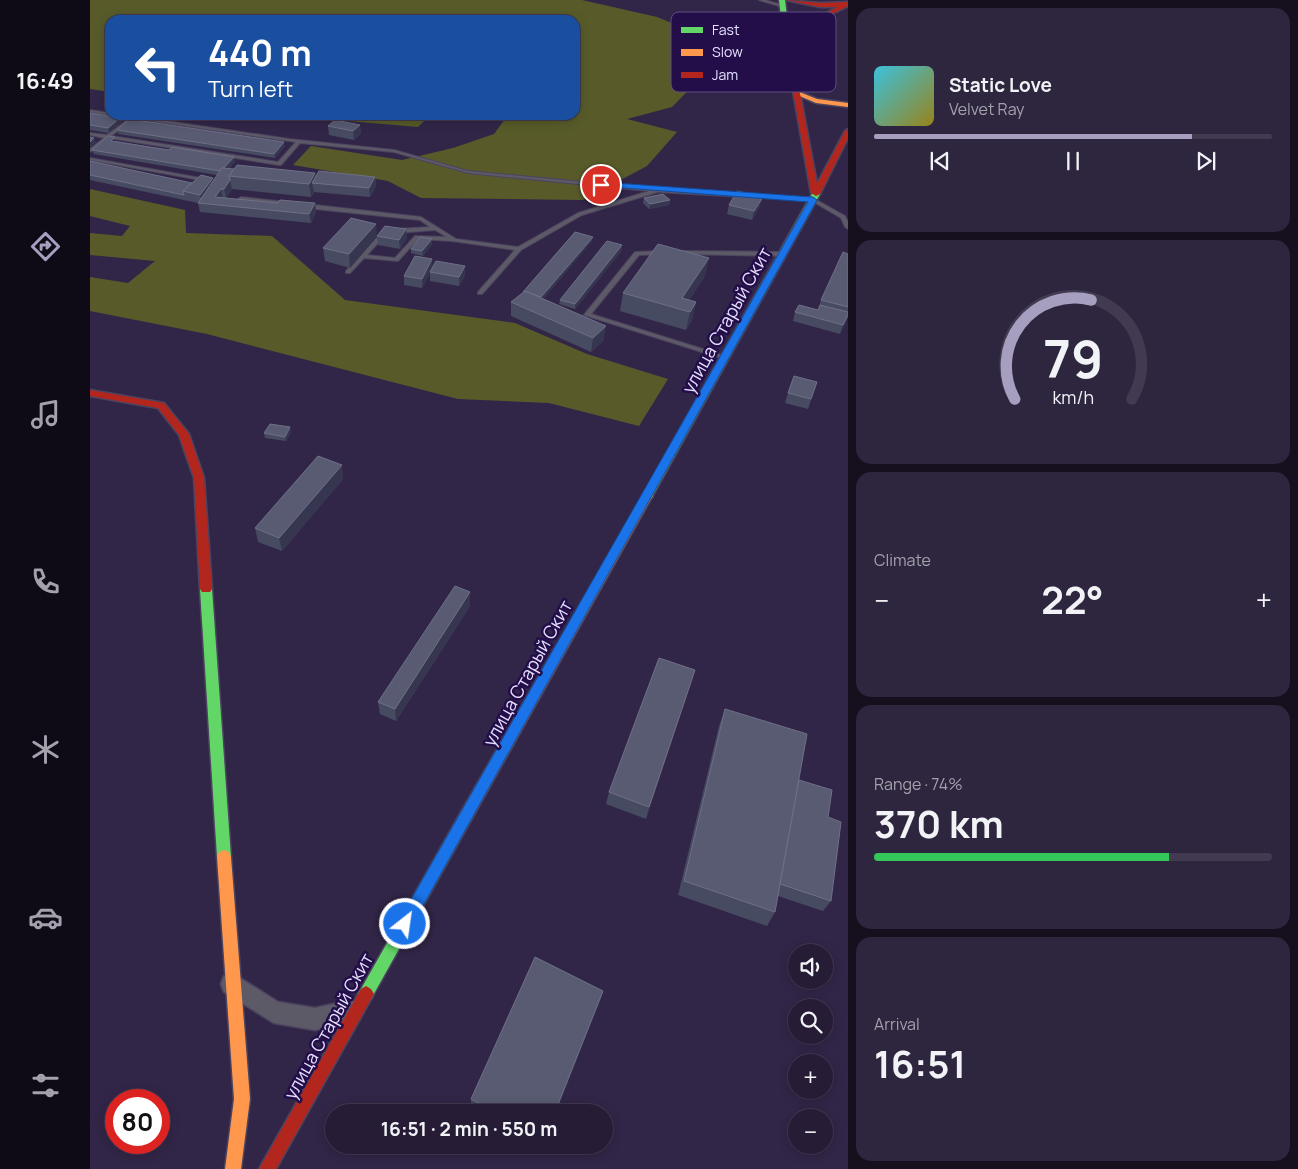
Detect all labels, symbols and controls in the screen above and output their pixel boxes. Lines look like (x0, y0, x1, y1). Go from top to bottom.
legend (671, 12, 836, 92)
text: Fast (712, 20, 740, 39)
text: 440 m (208, 29, 312, 77)
icon: left (125, 35, 190, 100)
text: Slow (712, 42, 743, 61)
text: Jam (712, 65, 738, 84)
text: 16:49 (16, 66, 74, 96)
text: Static Love (949, 72, 1052, 98)
text: Turn left (208, 74, 293, 104)
text: Velvet Ray (949, 98, 1025, 120)
icon: previous (926, 147, 954, 175)
icon: pause (1059, 147, 1087, 175)
icon: next (1192, 147, 1220, 175)
pin (580, 164, 622, 206)
icon: arrive (587, 171, 615, 199)
icon: directions (28, 229, 63, 264)
street label: улица Старый Скит (676, 243, 776, 397)
text: 79 (1043, 323, 1103, 394)
text: km/h (1052, 385, 1094, 409)
icon: music (28, 397, 63, 432)
text: Climate (874, 549, 931, 571)
icon: phone (28, 564, 63, 599)
text: 22° (1041, 573, 1104, 625)
text: − (874, 581, 889, 619)
text: + (1256, 581, 1272, 619)
street label: улица Старый Скит (477, 596, 577, 750)
icon: climate (28, 732, 63, 767)
text: Range · 74% (874, 773, 963, 795)
text: 370 km (874, 797, 1004, 849)
position arrow (378, 897, 430, 949)
icon: car (28, 900, 63, 935)
map controls (788, 944, 833, 1154)
button: sound (788, 944, 833, 989)
street label: улица Старый Скит (278, 949, 378, 1103)
button: search (788, 999, 833, 1044)
text: Arrival (874, 1013, 920, 1035)
text: 16:51 (874, 1037, 966, 1089)
button: + (788, 1054, 833, 1099)
icon: filters (28, 1068, 63, 1103)
speed limit sign: 80 (105, 1089, 170, 1154)
button: − (788, 1109, 833, 1154)
text: 16:51 · 2 min · 550 m (381, 1116, 557, 1142)

